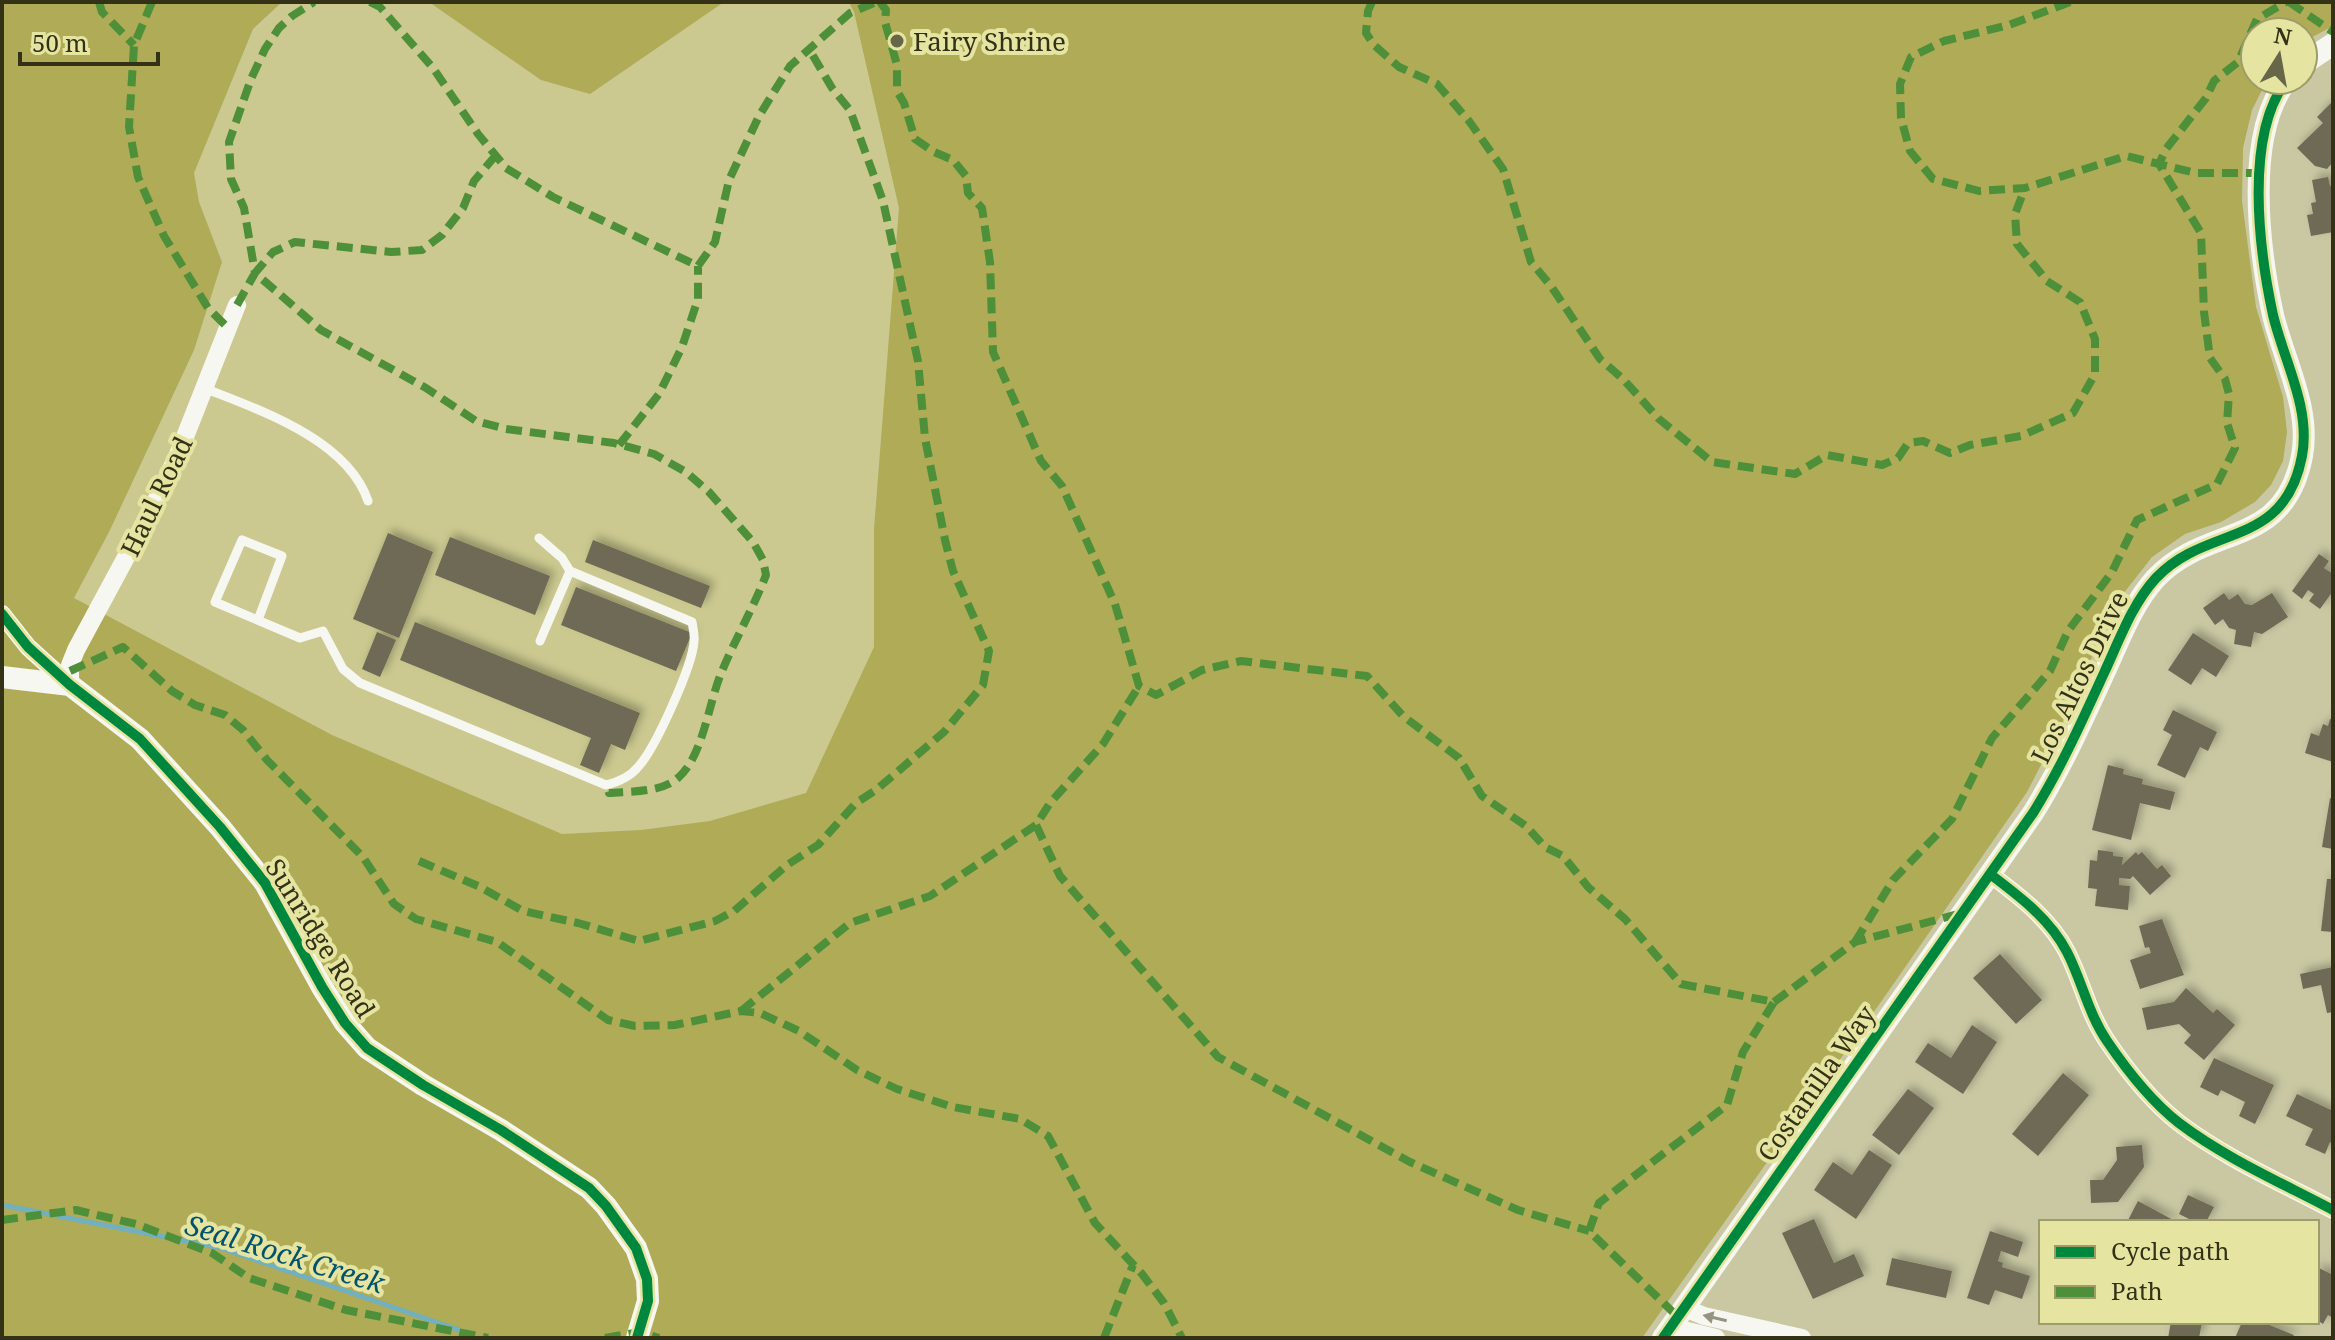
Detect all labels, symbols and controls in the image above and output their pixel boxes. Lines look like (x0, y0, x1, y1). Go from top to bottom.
scale bar (20, 16, 158, 66)
north arrow (2239, 16, 2319, 96)
text: N (2272, 19, 2294, 52)
place label: Fairy Shrine (913, 23, 1066, 59)
text: 50 m (32, 26, 88, 59)
marker: Fairy Shrine (888, 32, 906, 50)
street label: Haul Road (111, 430, 201, 562)
street label: Los Altos Drive (2022, 585, 2136, 769)
street label: Sunridge Road (258, 852, 384, 1024)
street label: Costanilla Way (1749, 997, 1883, 1168)
water label: Seal Rock Creek (181, 1205, 390, 1302)
legend (2039, 1220, 2319, 1324)
text: Cycle path (2111, 1234, 2230, 1267)
text: Path (2111, 1274, 2163, 1307)
one-way arrow (1703, 1311, 1728, 1324)

